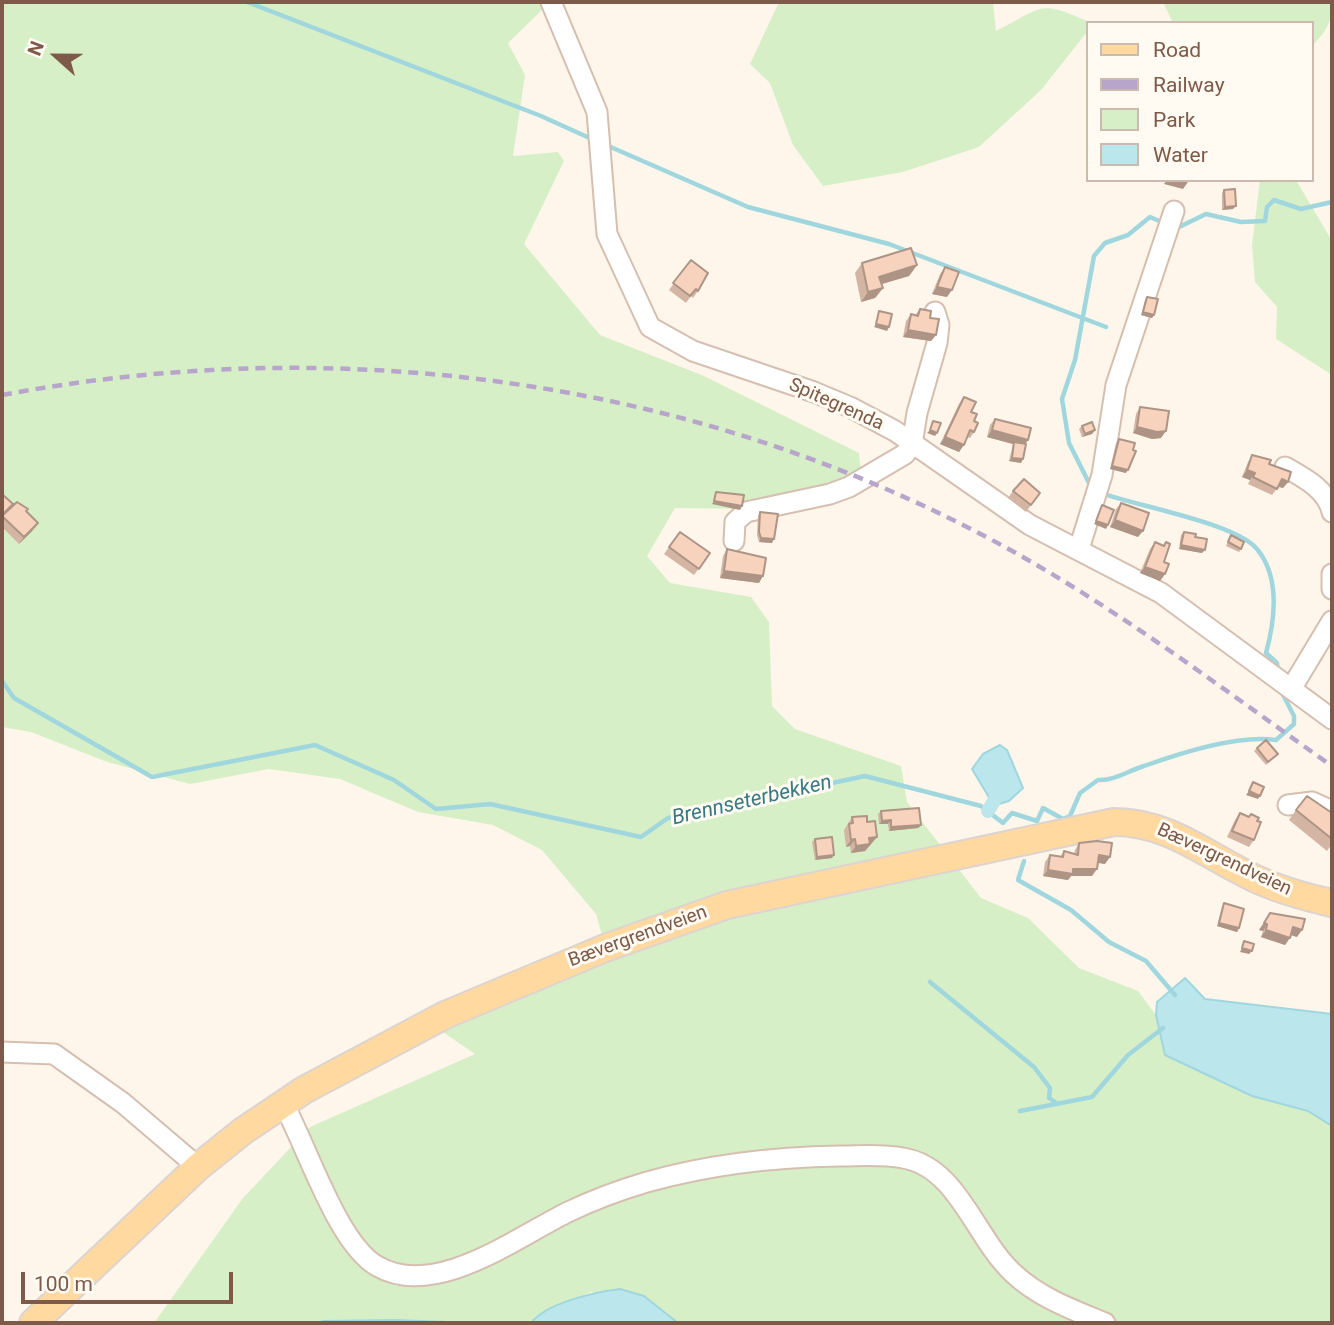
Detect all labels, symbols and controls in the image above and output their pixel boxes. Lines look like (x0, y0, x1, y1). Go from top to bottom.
north arrow (21, 21, 91, 91)
legend (1086, 21, 1313, 182)
text: N (23, 38, 49, 59)
text: Road (1153, 38, 1201, 62)
text: Railway (1153, 73, 1225, 97)
text: Park (1153, 108, 1195, 132)
text: Water (1153, 143, 1208, 167)
street label: Spitegrenda (785, 374, 887, 436)
water label: Brennseterbekken (670, 770, 834, 832)
street label: Bævergrendveien (1153, 819, 1295, 901)
street label: Bævergrendveien (566, 901, 710, 973)
scale bar (24, 1258, 236, 1302)
text: 100 m (34, 1272, 93, 1296)

